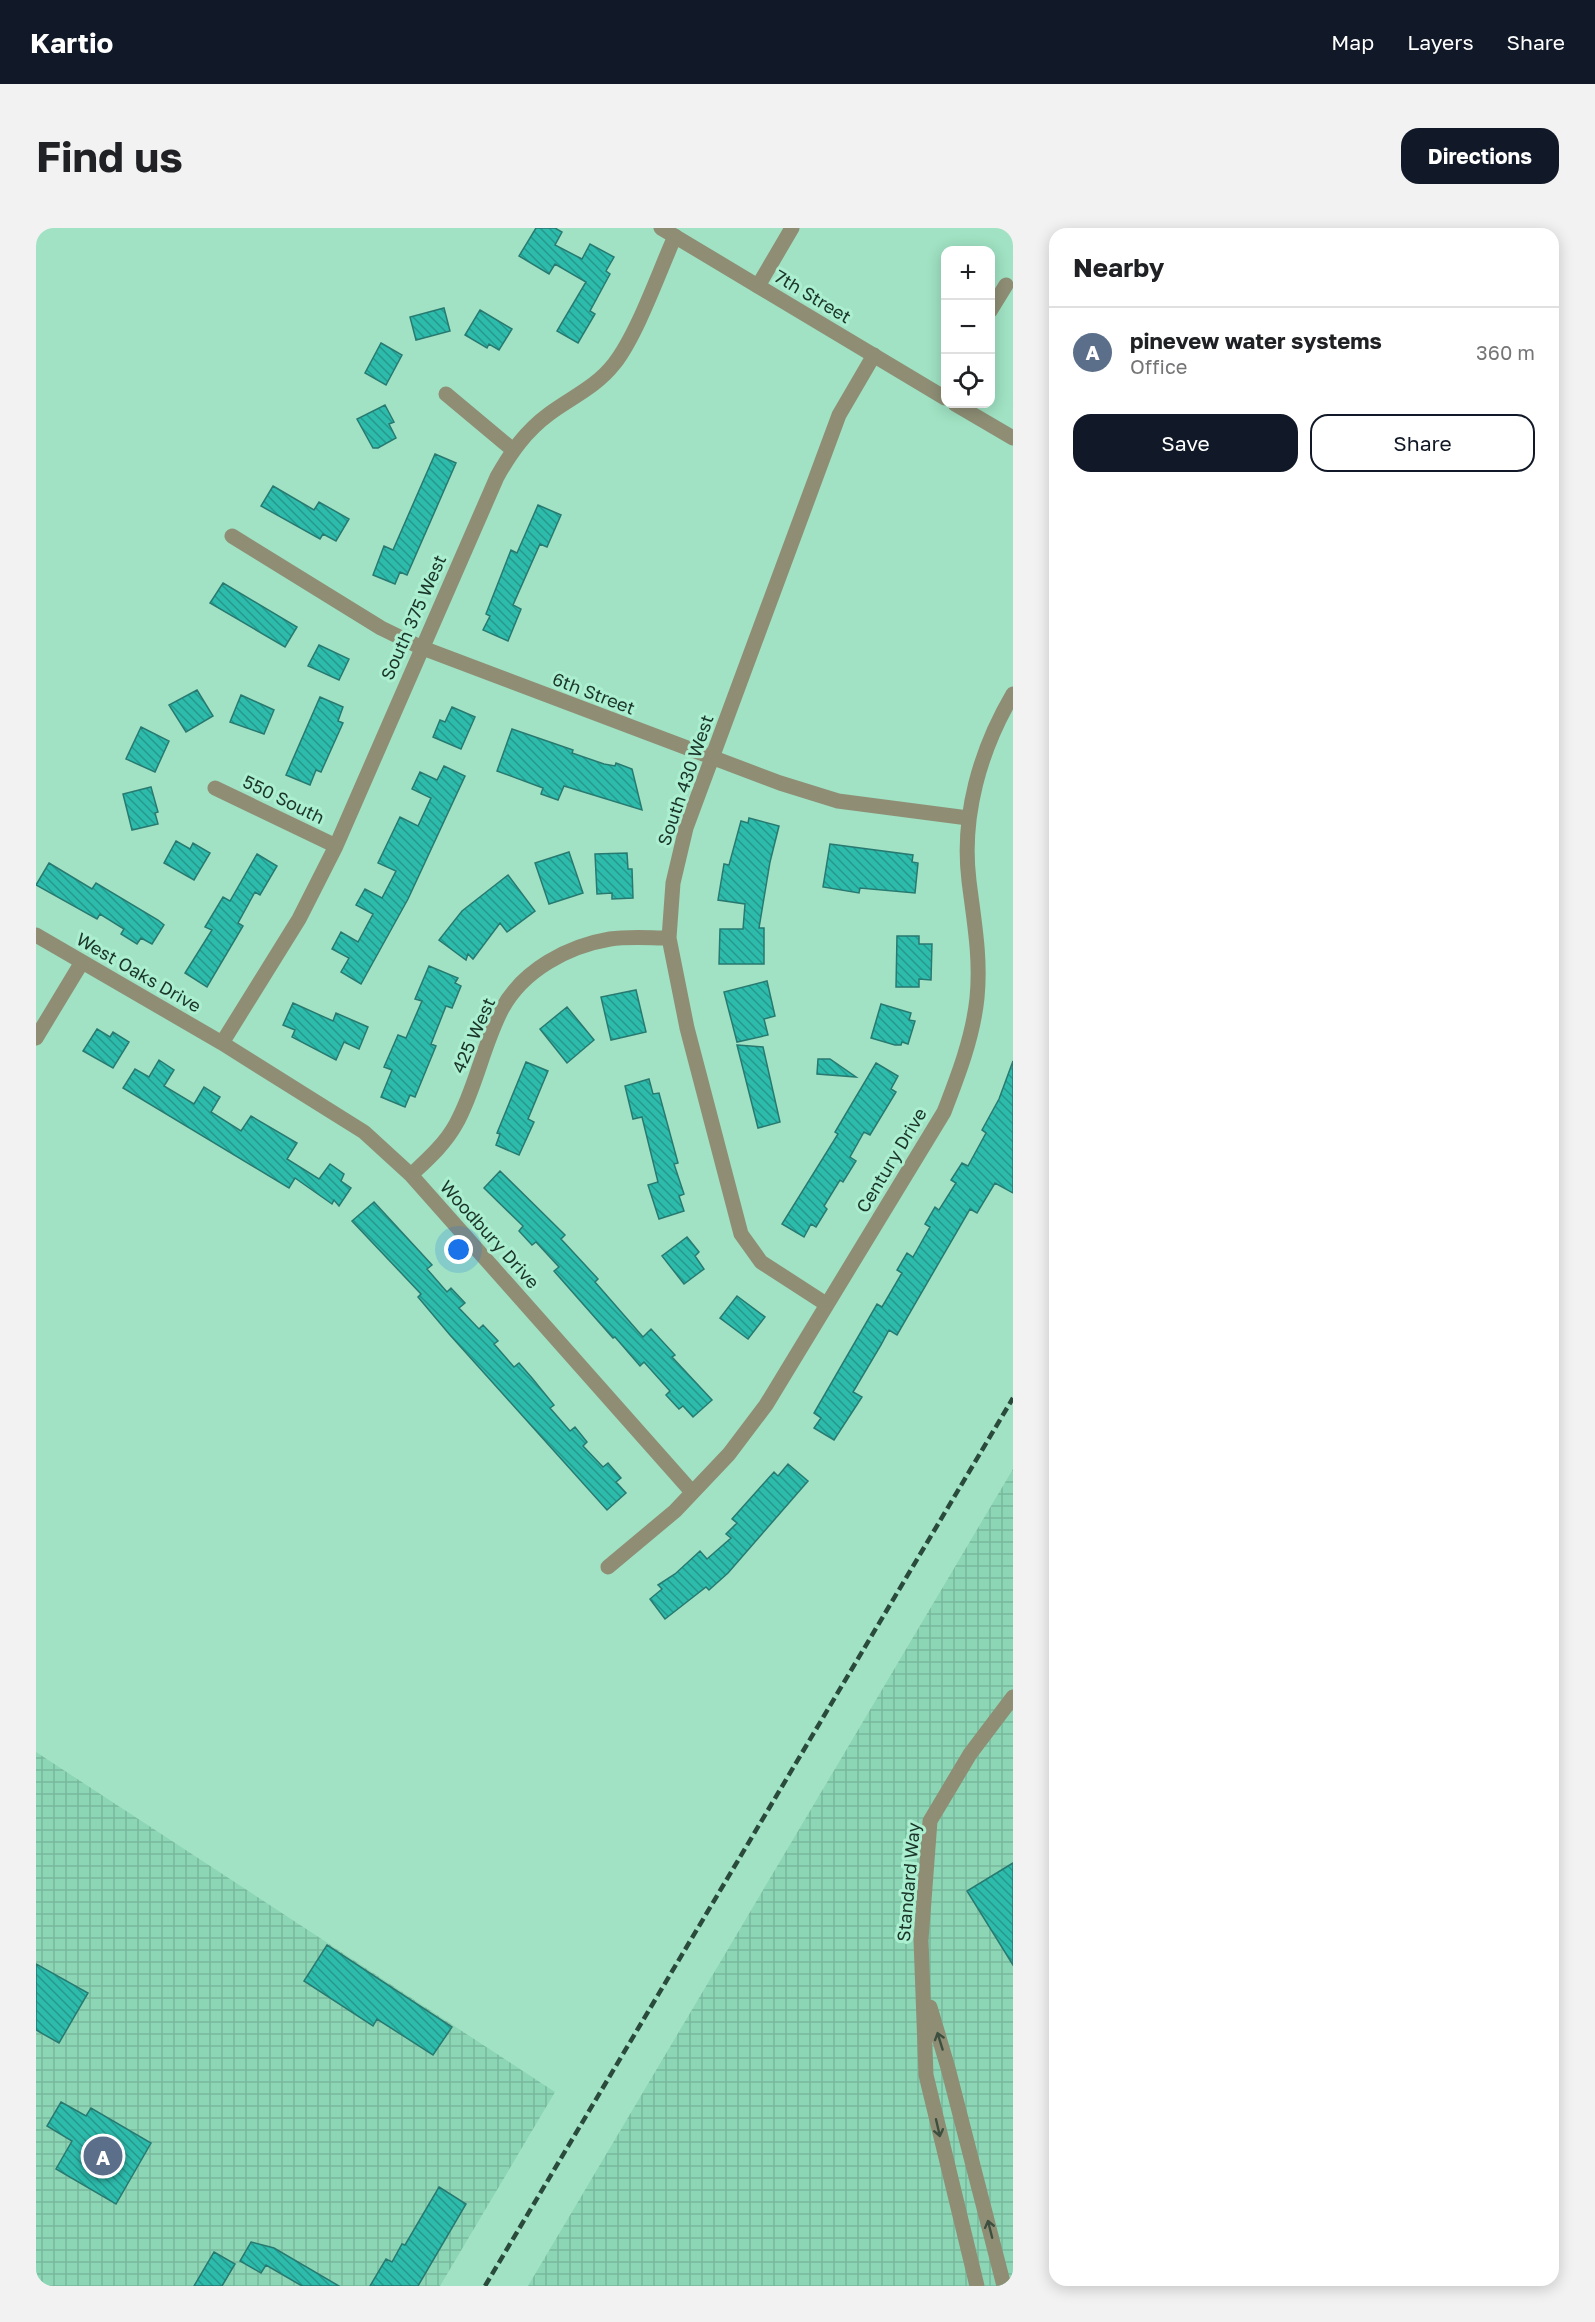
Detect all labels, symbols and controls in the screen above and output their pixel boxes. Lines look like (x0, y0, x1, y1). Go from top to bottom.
text: Kartio (30, 26, 113, 59)
text: Map (1331, 29, 1374, 55)
text: Layers (1407, 29, 1474, 55)
text: Share (1507, 29, 1565, 55)
button: Directions (1401, 128, 1559, 184)
text: Find us (36, 131, 183, 181)
map controls (941, 246, 995, 408)
button: + (941, 246, 995, 300)
text: Nearby (1073, 252, 1164, 283)
street label: 7th Street (771, 265, 855, 327)
button: − (941, 300, 995, 354)
text: pinevew water systems (1130, 327, 1382, 354)
text: A (1085, 340, 1100, 364)
text: 360 m (1476, 340, 1535, 364)
button: locate (941, 354, 995, 408)
text: Office (1130, 354, 1187, 378)
button: Save (1073, 414, 1298, 472)
button: Share (1310, 414, 1535, 472)
street label: South 375 West (376, 551, 450, 683)
street label: 6th Street (549, 667, 639, 719)
street label: South 430 West (652, 712, 718, 848)
street label: 550 South (240, 770, 328, 828)
street label: West Oaks Drive (73, 927, 205, 1017)
street label: 425 West (447, 994, 499, 1076)
street label: Century Drive (851, 1104, 931, 1216)
street label: Woodbury Drive (436, 1175, 544, 1293)
your location (444, 1235, 473, 1264)
street label: Standard Way (892, 1821, 924, 1943)
one-way arrow (934, 2032, 945, 2051)
one-way arrow (933, 2118, 945, 2137)
pin: A (84, 2134, 122, 2178)
one-way arrow (983, 2220, 995, 2239)

